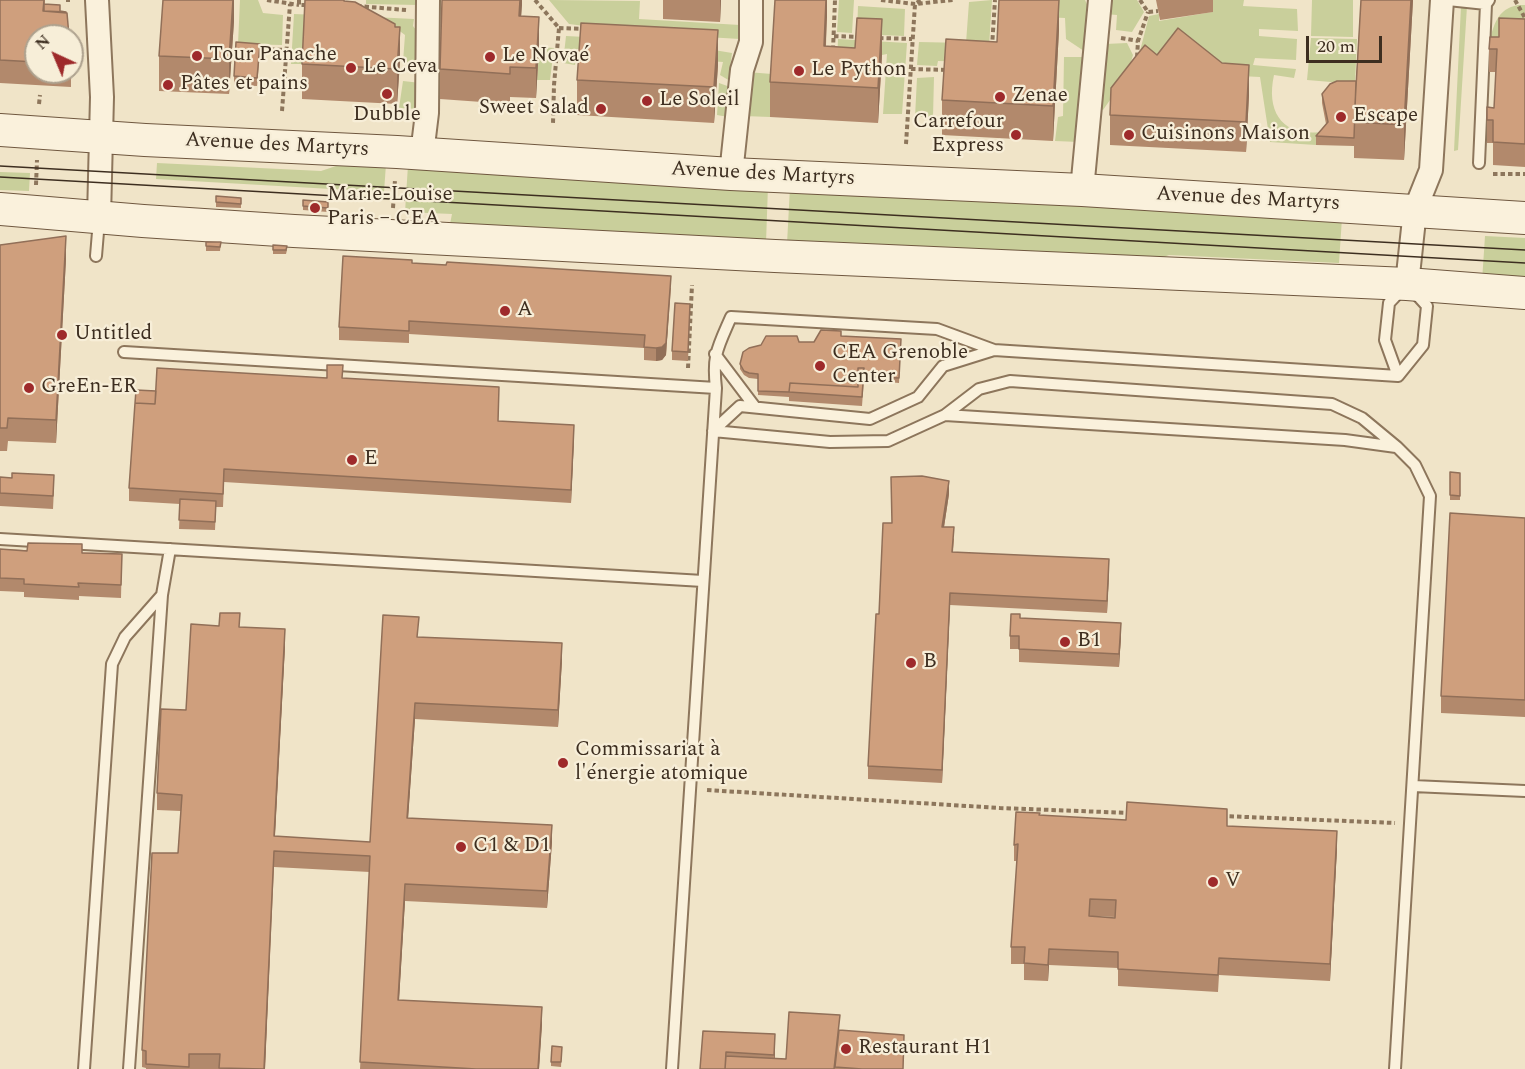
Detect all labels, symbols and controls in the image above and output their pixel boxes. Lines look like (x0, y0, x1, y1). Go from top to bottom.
north arrow (24, 24, 84, 84)
scale bar (1309, 24, 1386, 62)
text: N (30, 29, 56, 56)
text: 20 m (1317, 33, 1355, 60)
place label: Tour Panache (209, 43, 337, 69)
place label: Le Novaé (502, 44, 589, 70)
marker: Tour Panache (190, 49, 204, 63)
marker: Le Novaé (483, 50, 497, 64)
place label: Le Ceva (363, 55, 437, 81)
place label: Le Python (811, 58, 907, 84)
marker: Le Ceva (344, 61, 358, 75)
marker: Le Python (792, 64, 806, 78)
place label: Pâtes et pains (180, 72, 308, 98)
marker: Pâtes et pains (161, 78, 175, 92)
place label: Zenae (1012, 84, 1068, 110)
marker: Dubble (380, 87, 394, 101)
place label: Le Soleil (659, 88, 740, 114)
marker: Zenae (993, 90, 1007, 104)
marker: Le Soleil (640, 94, 654, 108)
place label: Sweet Salad (479, 96, 589, 122)
marker: Sweet Salad (594, 102, 608, 116)
place label: Dubble (353, 103, 421, 129)
place label: Escape (1353, 104, 1418, 130)
place label: Carrefour Express (913, 110, 1004, 160)
marker: Escape (1334, 110, 1348, 124)
place label: Cuisinons Maison (1141, 122, 1310, 148)
marker: Carrefour Express (1009, 128, 1023, 142)
marker: Cuisinons Maison (1122, 128, 1136, 142)
street label: Avenue des Martyrs (184, 129, 370, 163)
street label: Avenue des Martyrs (670, 158, 856, 192)
place label: Marie-Louise Paris – CEA (327, 183, 453, 233)
street label: Avenue des Martyrs (1155, 183, 1341, 217)
marker: Marie-Louise Paris – CEA (308, 201, 322, 215)
place label: A (517, 298, 533, 324)
marker: A (498, 304, 512, 318)
place label: Untitled (74, 322, 152, 348)
marker: Untitled (55, 328, 69, 342)
place label: CEA Grenoble Center (832, 341, 968, 391)
marker: CEA Grenoble Center (813, 359, 827, 373)
place label: GreEn-ER (41, 375, 137, 401)
marker: GreEn-ER (22, 381, 36, 395)
place label: E (364, 447, 378, 473)
marker: E (345, 453, 359, 467)
place label: B1 (1077, 629, 1101, 655)
marker: B1 (1058, 635, 1072, 649)
place label: B (923, 650, 937, 676)
marker: B (904, 656, 918, 670)
place label: Commissariat à l'énergie atomique (575, 738, 748, 788)
marker: Commissariat à l'énergie atomique (556, 756, 570, 770)
place label: C1 & D1 (473, 834, 551, 860)
marker: C1 & D1 (454, 840, 468, 854)
place label: V (1225, 869, 1241, 895)
marker: V (1206, 875, 1220, 889)
place label: Restaurant H1 (858, 1036, 992, 1062)
marker: Restaurant H1 (839, 1042, 853, 1056)

